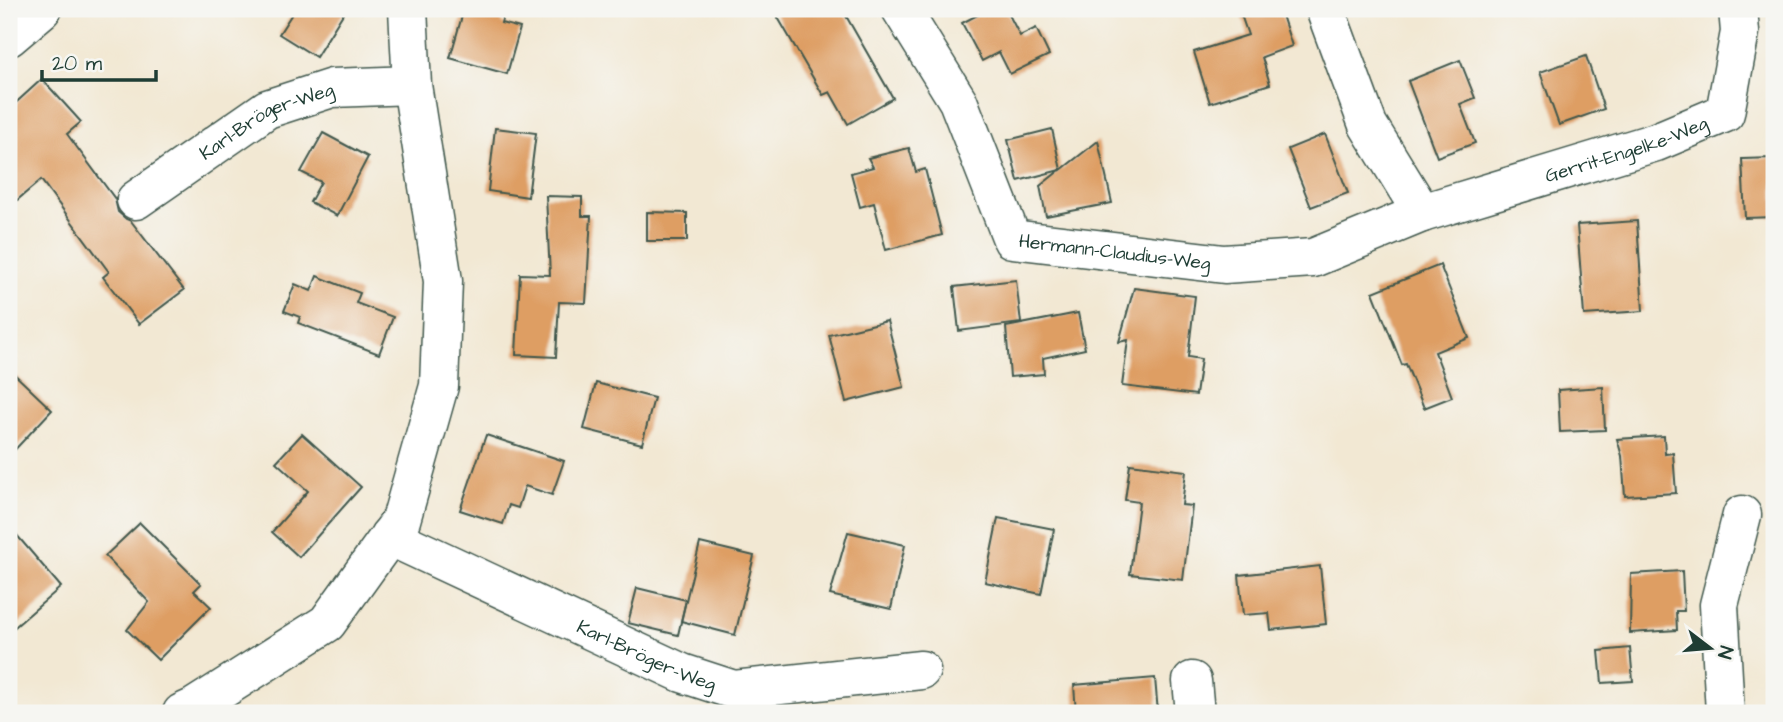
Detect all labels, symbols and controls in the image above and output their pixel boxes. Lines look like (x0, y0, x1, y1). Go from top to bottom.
scale bar (42, 38, 156, 82)
text: 20 m (52, 49, 103, 78)
street label: Karl-Bröger-Weg (194, 76, 338, 167)
street label: Gerrit-Engelke-Weg (1542, 110, 1713, 190)
street label: Hermann-Claudius-Weg (1017, 228, 1212, 278)
street label: Karl-Bröger-Weg (572, 614, 720, 699)
north arrow (1674, 614, 1744, 684)
text: N (1710, 643, 1740, 662)

